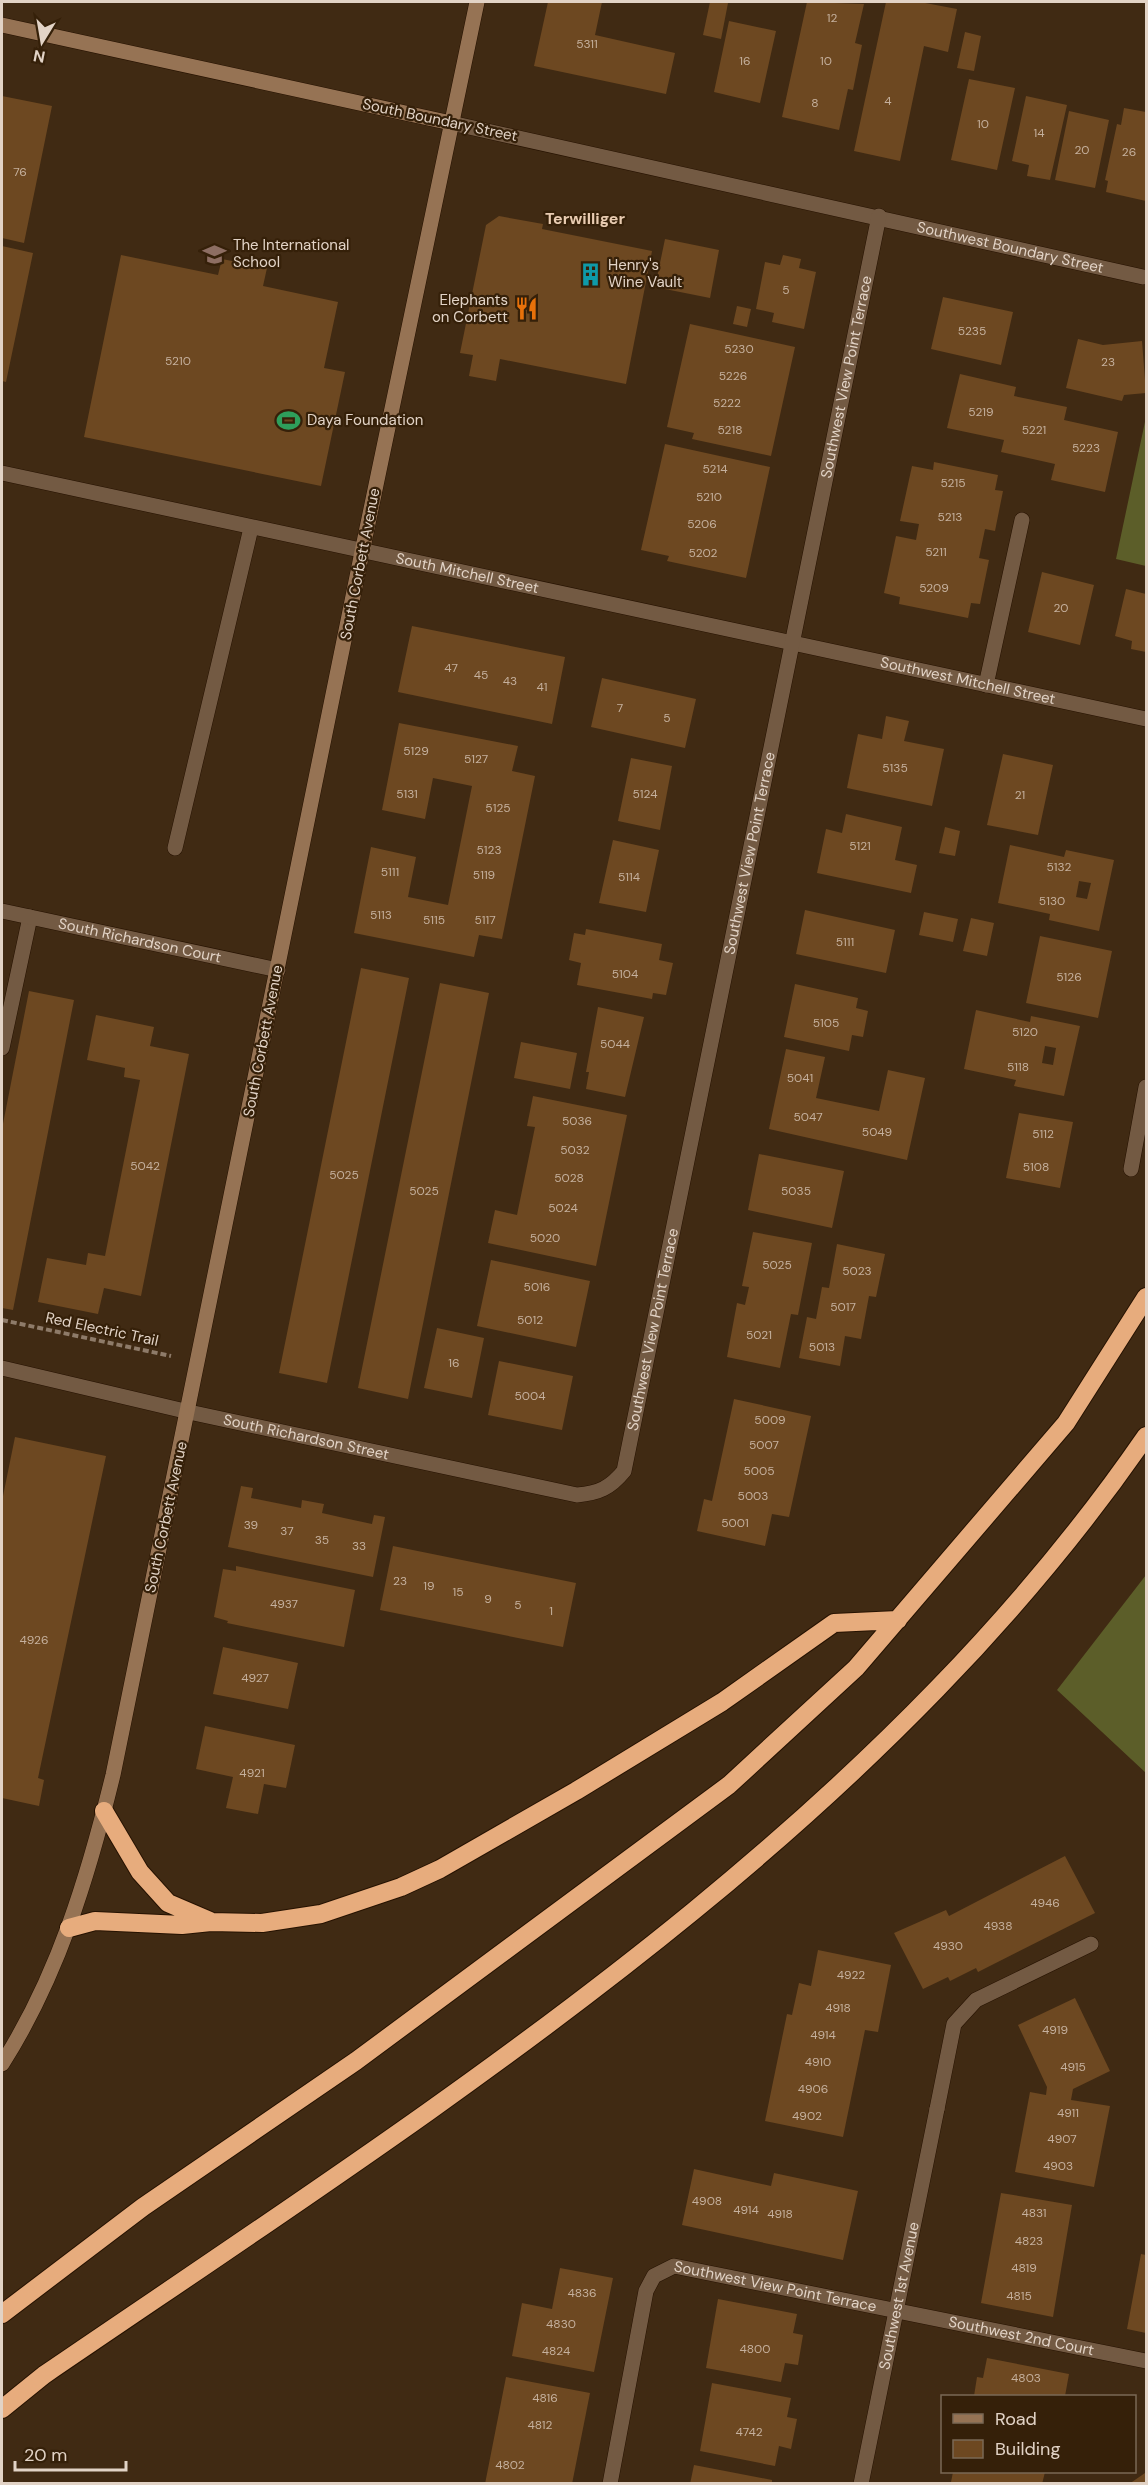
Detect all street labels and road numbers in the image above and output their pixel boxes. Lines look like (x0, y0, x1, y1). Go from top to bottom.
street label: South Boundary Street (361, 94, 519, 146)
street label: Southwest Boundary Street (915, 217, 1106, 278)
street label: Southwest View Point Terrace (816, 274, 877, 480)
street label: South Corbett Avenue (335, 486, 385, 642)
street label: South Mitchell Street (394, 548, 541, 598)
street label: Southwest Mitchell Street (879, 652, 1057, 709)
street label: Southwest View Point Terrace (719, 750, 780, 956)
street label: South Richardson Court (57, 913, 223, 968)
street label: South Corbett Avenue (238, 963, 288, 1119)
street label: Southwest View Point Terrace (622, 1226, 683, 1432)
street label: Red Electric Trail (44, 1307, 160, 1351)
street label: South Richardson Street (222, 1410, 391, 1465)
street label: South Corbett Avenue (140, 1439, 192, 1595)
street label: Southwest 1st Avenue (874, 2220, 924, 2371)
street label: Southwest View Point Terrace (672, 2256, 878, 2317)
street label: Southwest 2nd Court (947, 2312, 1096, 2360)

